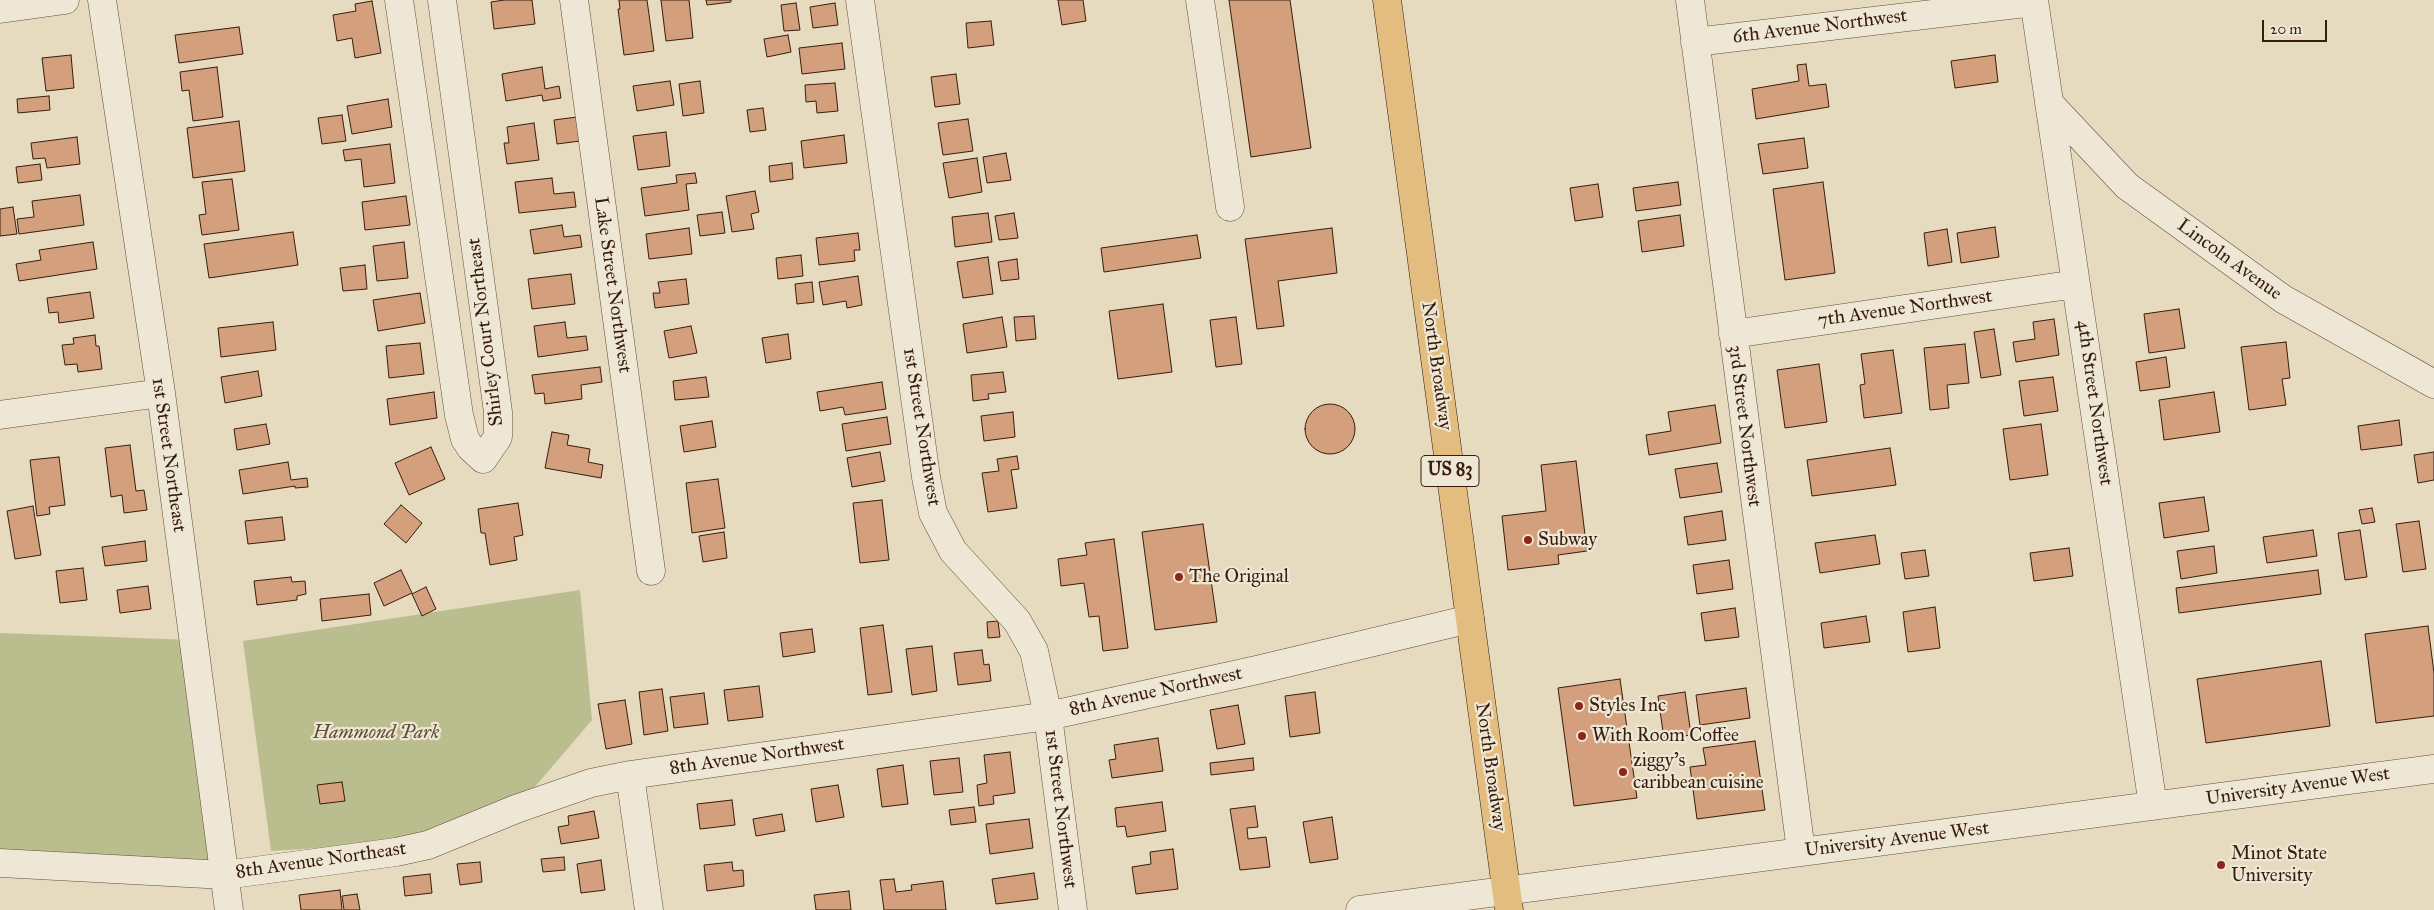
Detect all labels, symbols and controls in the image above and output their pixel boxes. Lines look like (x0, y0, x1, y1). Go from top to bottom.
street label: 6th Avenue Northwest (1731, 5, 1909, 49)
scale bar (2264, 10, 2329, 42)
text: 20 m (2270, 20, 2302, 38)
street label: Lake Street Northwest (588, 196, 636, 374)
street label: Lincoln Avenue (2172, 214, 2286, 306)
street label: Shirley Court Northeast (463, 236, 509, 428)
street label: 7th Avenue Northwest (1816, 285, 1994, 333)
street label: North Broadway (1416, 300, 1456, 432)
street label: 4th Street Northwest (2071, 319, 2117, 487)
street label: 3rd Street Northwest (1723, 344, 1765, 508)
street label: 1st Street Northwest (897, 346, 945, 508)
street label: 1st Street Northeast (146, 376, 190, 534)
road number: US 83 (1421, 456, 1479, 486)
place label: Subway (1538, 529, 1597, 551)
marker: Subway (1522, 534, 1534, 546)
place label: The Original (1189, 566, 1289, 588)
marker: The Original (1173, 571, 1185, 583)
street label: 8th Avenue Northwest (1067, 663, 1245, 721)
place label: Styles Inc (1589, 695, 1666, 717)
marker: Styles Inc (1573, 700, 1585, 712)
street label: North Broadway (1470, 701, 1510, 833)
park label: Hammond Park (313, 722, 439, 744)
place label: With Room Coffee (1592, 725, 1739, 747)
street label: 1st Street Northwest (1039, 728, 1081, 890)
marker: With Room Coffee (1576, 730, 1588, 742)
street label: 8th Avenue Northwest (668, 733, 846, 781)
place label: ziggy's caribbean cuisine (1633, 750, 1764, 794)
street label: University Avenue West (2205, 763, 2391, 811)
marker: ziggy's caribbean cuisine (1617, 766, 1629, 778)
street label: University Avenue West (1804, 817, 1990, 863)
street label: 8th Avenue Northeast (234, 838, 408, 884)
place label: Minot State University (2231, 843, 2327, 887)
marker: Minot State University (2215, 859, 2227, 871)

